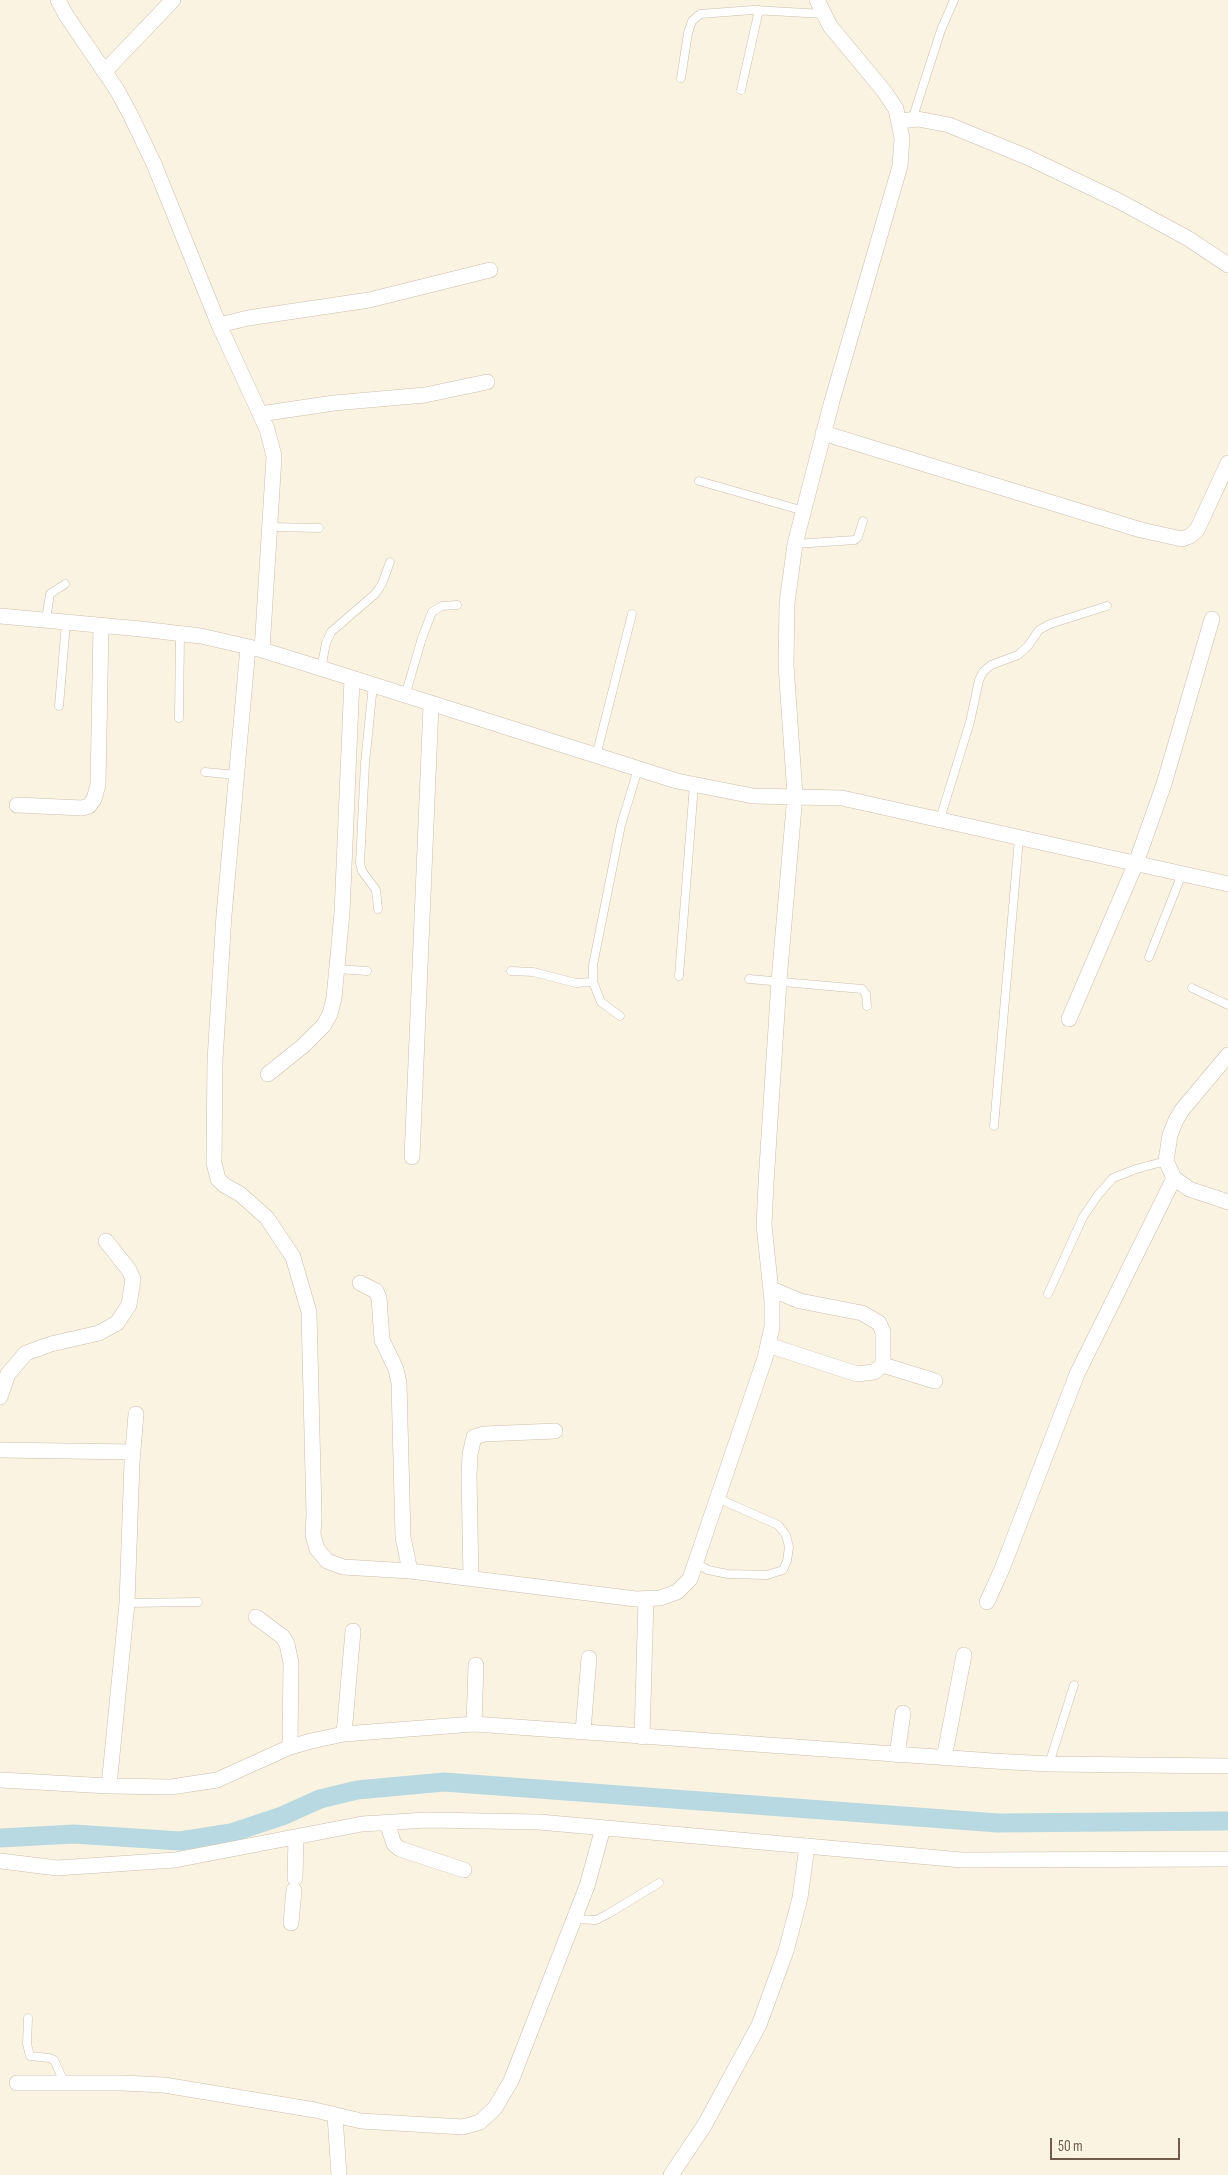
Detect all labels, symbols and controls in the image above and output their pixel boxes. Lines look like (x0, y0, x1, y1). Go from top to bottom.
scale bar (1053, 2128, 1183, 2160)
text: 50 m (1058, 2137, 1083, 2156)

